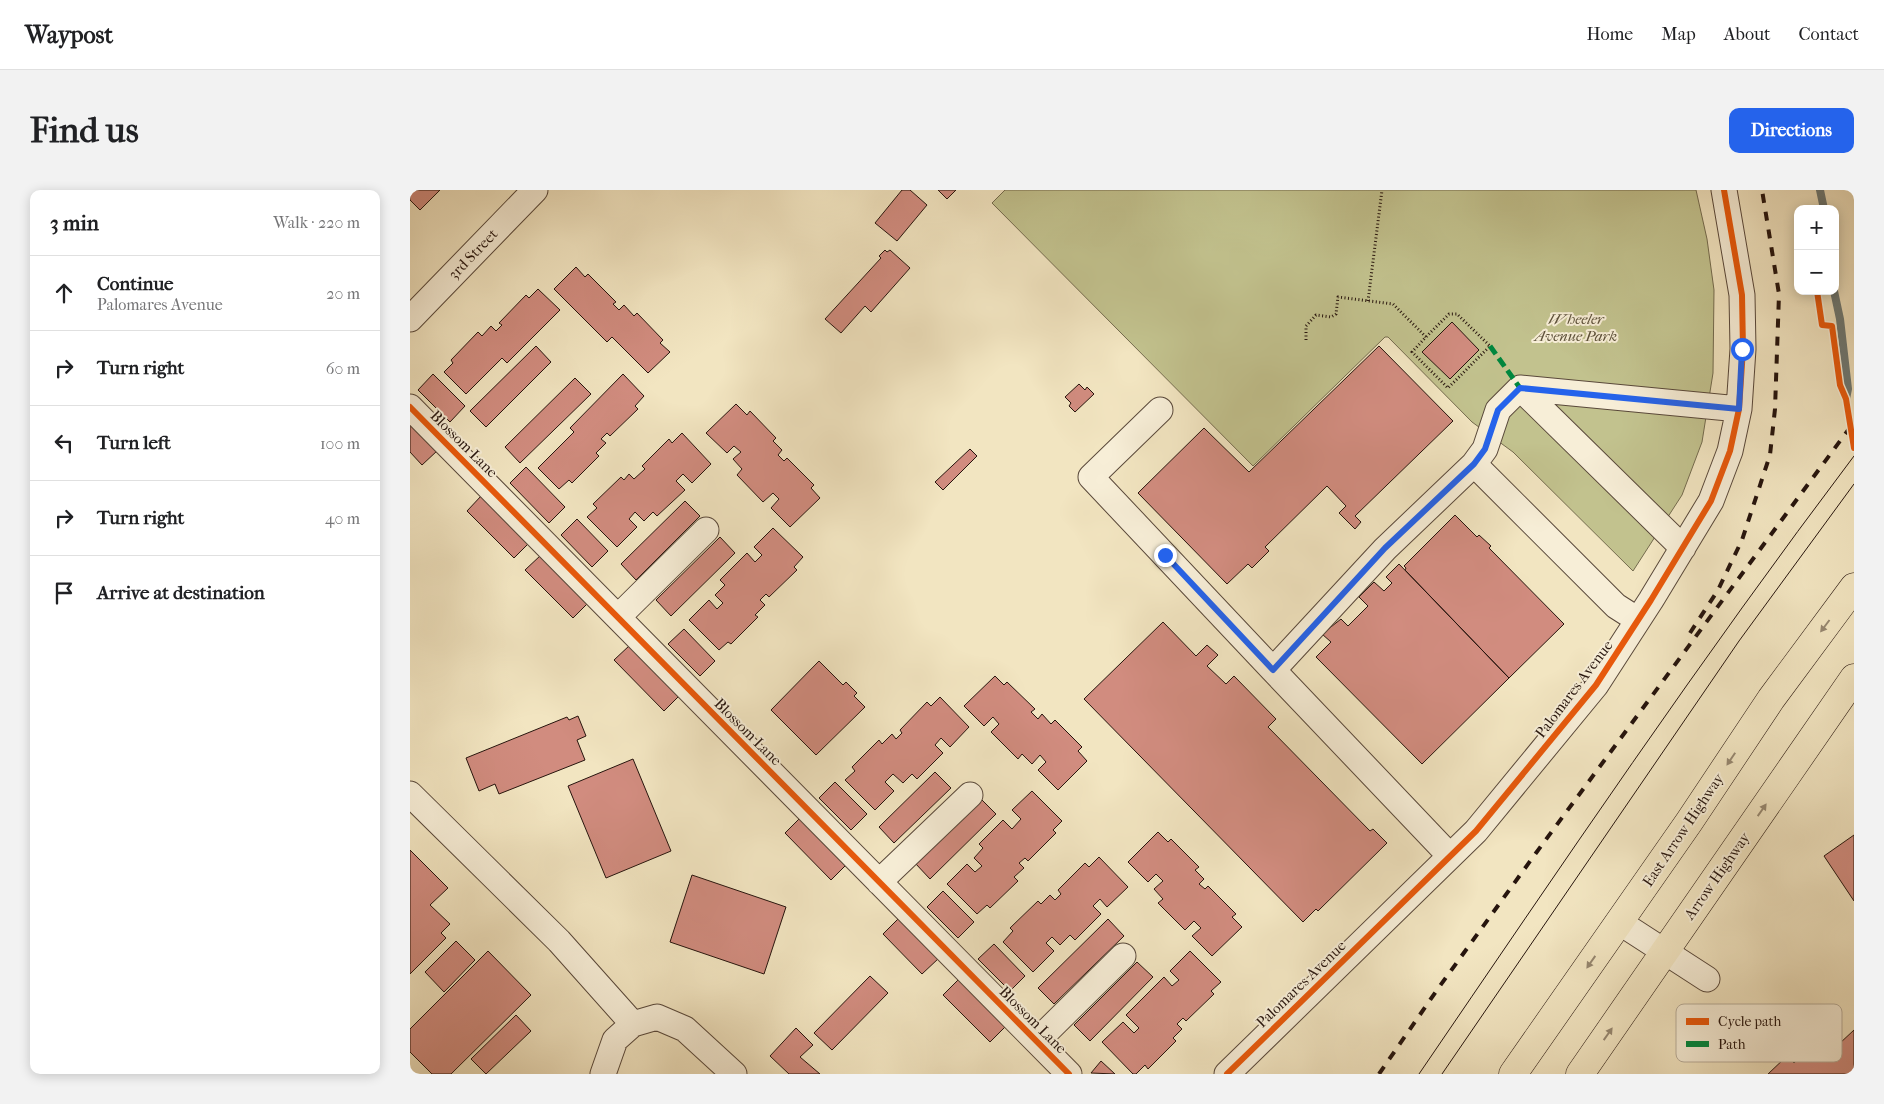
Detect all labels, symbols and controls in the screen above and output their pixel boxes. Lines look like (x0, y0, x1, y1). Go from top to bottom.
text: Waypost (25, 21, 113, 49)
text: Home (1586, 24, 1633, 45)
text: Map (1661, 24, 1696, 45)
text: About (1724, 24, 1770, 45)
text: Contact (1798, 24, 1859, 45)
button: Directions (1729, 108, 1854, 153)
text: Find us (30, 110, 139, 151)
map controls (1794, 205, 1839, 295)
button: + (1794, 205, 1839, 250)
text: 3 min (50, 211, 99, 235)
text: Walk · 220 m (273, 213, 360, 232)
street label: 3rd Street (445, 225, 502, 283)
button: − (1794, 250, 1839, 295)
text: Continue (97, 273, 173, 295)
icon: ahead (50, 279, 78, 307)
text: 20 m (326, 284, 360, 303)
text: Palomares Avenue (97, 295, 223, 314)
park label: Wheeler Avenue Park (1533, 310, 1617, 345)
route start (1731, 338, 1754, 361)
icon: right (50, 354, 78, 382)
text: Turn right (97, 357, 184, 379)
text: 60 m (326, 359, 360, 378)
street label: Blossom Lane (427, 407, 502, 482)
icon: left (50, 429, 78, 457)
text: Turn left (97, 432, 171, 454)
text: 100 m (320, 434, 360, 453)
icon: right (50, 504, 78, 532)
text: Turn right (97, 507, 184, 529)
text: 40 m (325, 509, 360, 528)
route end (1154, 544, 1177, 567)
icon: arrive (50, 579, 78, 607)
text: Arrive at destination (97, 582, 265, 604)
one-way arrow (1820, 619, 1830, 633)
street label: Palomares Avenue (1531, 636, 1617, 741)
street label: Blossom Lane (711, 695, 786, 770)
one-way arrow (1726, 752, 1736, 765)
street label: East Arrow Highway (1639, 770, 1727, 890)
one-way arrow (1758, 804, 1767, 817)
street label: Arrow Highway (1680, 829, 1754, 923)
street label: Palomares Avenue (1252, 936, 1350, 1031)
one-way arrow (1586, 955, 1596, 969)
street label: Blossom Lane (996, 983, 1071, 1058)
legend (1676, 1004, 1842, 1062)
text: Cycle path (1718, 1013, 1782, 1030)
one-way arrow (1603, 1027, 1613, 1041)
text: Path (1718, 1036, 1746, 1053)

